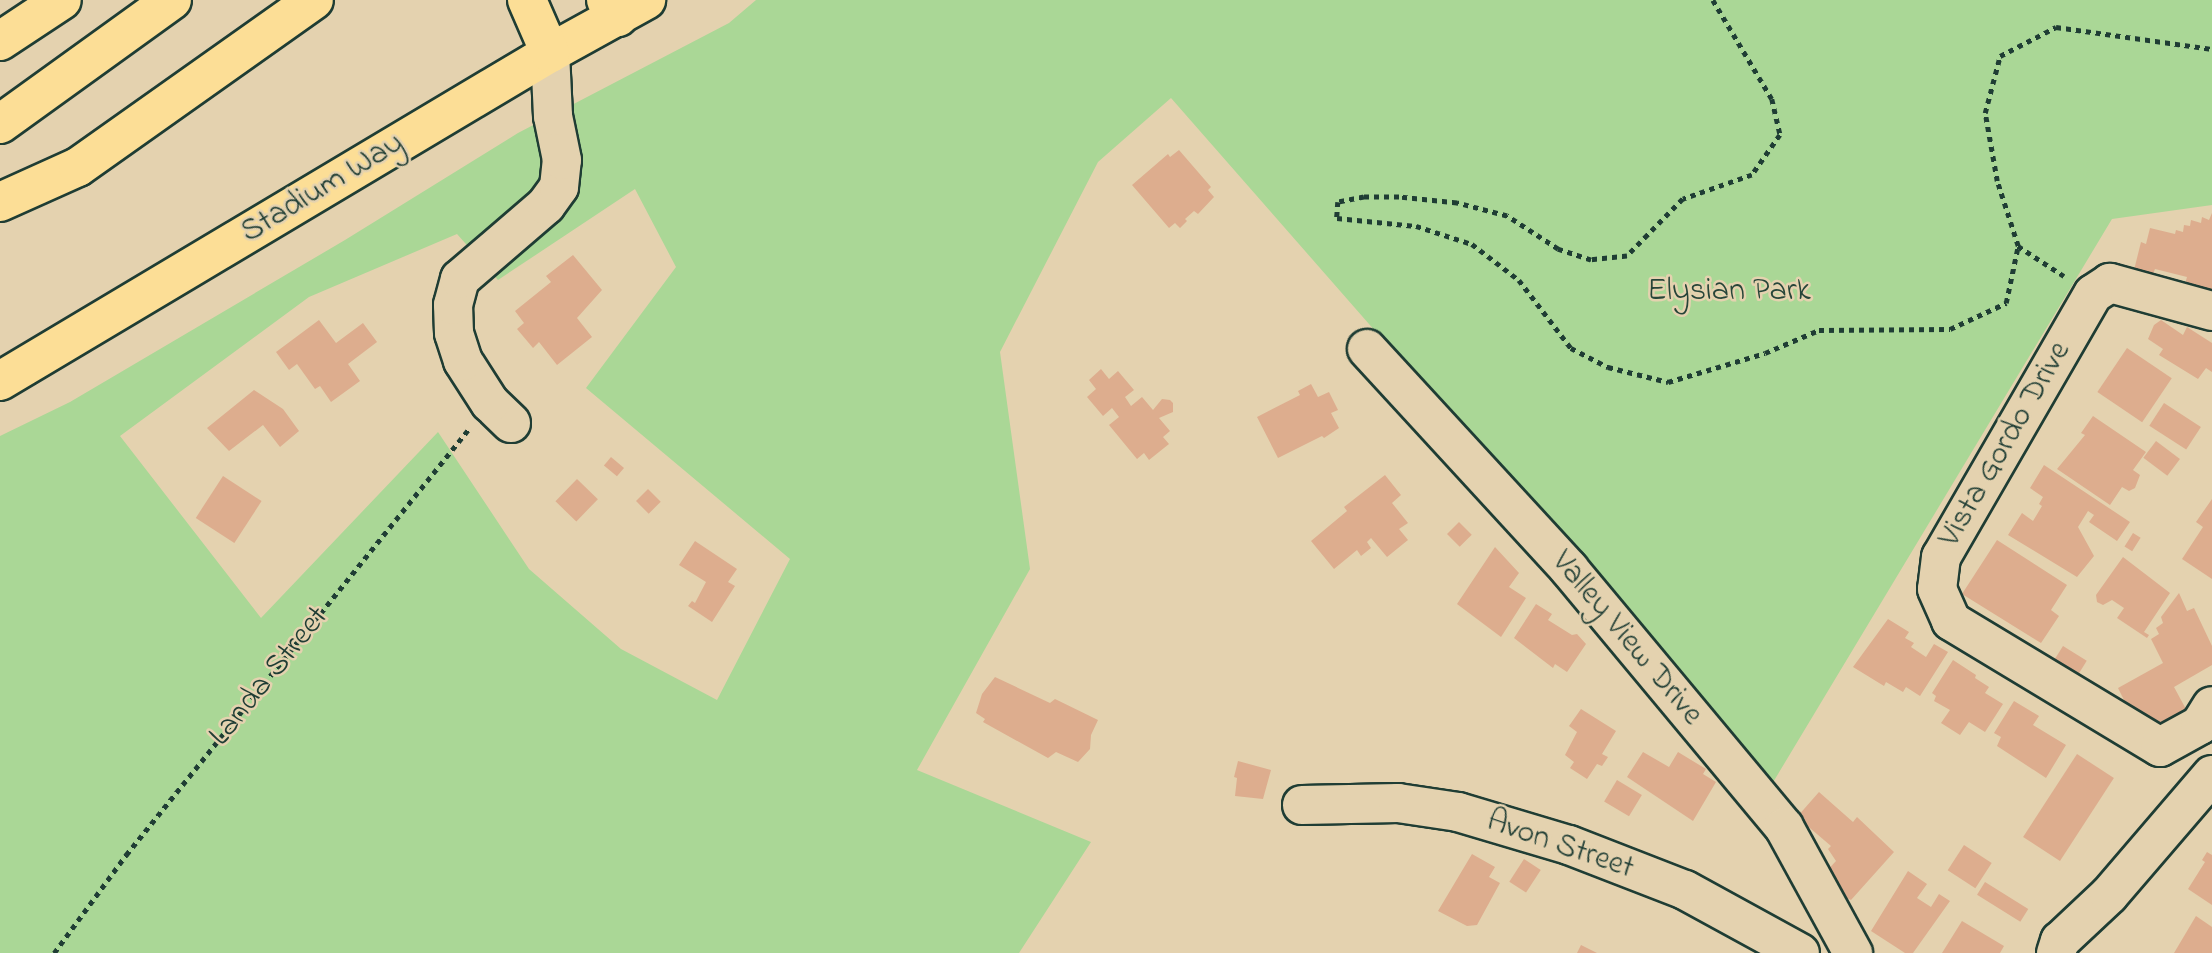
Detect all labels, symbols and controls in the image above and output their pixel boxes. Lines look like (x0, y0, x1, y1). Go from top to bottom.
street label: Stadium Way (235, 125, 411, 253)
park label: Elysian Park (1647, 273, 1811, 311)
street label: Vista Gordo Drive (1932, 335, 2080, 555)
street label: Valley View Drive (1542, 544, 1710, 734)
street label: Landa Street (202, 599, 338, 755)
street label: Avon Street (1481, 803, 1639, 889)

